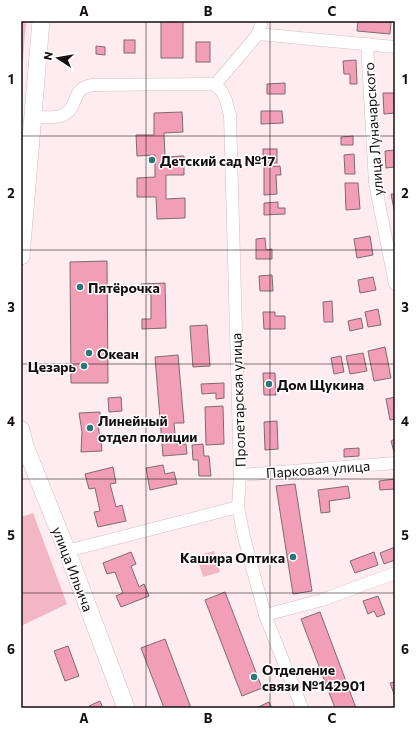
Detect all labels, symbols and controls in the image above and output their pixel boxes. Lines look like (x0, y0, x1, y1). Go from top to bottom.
text: A (79, 3, 89, 19)
text: B (204, 3, 213, 19)
text: C (328, 3, 337, 19)
north arrow (38, 38, 78, 78)
text: N (41, 50, 55, 61)
street label: улица Луначарского (360, 62, 386, 196)
text: 1 (8, 71, 14, 87)
text: 1 (402, 71, 408, 87)
place label: Детский сад №17 (160, 152, 275, 169)
marker: Детский сад №17 (147, 155, 157, 165)
text: 2 (7, 185, 15, 201)
text: 2 (401, 185, 409, 201)
place label: Пятёрочка (88, 279, 160, 296)
marker: Пятёрочка (75, 282, 85, 292)
text: 3 (7, 299, 15, 315)
text: 3 (401, 299, 409, 315)
street label: Пролетарская улица (227, 333, 249, 467)
place label: Океан (97, 345, 139, 362)
marker: Океан (84, 348, 94, 358)
place label: Цезарь (28, 358, 76, 375)
marker: Цезарь (79, 361, 89, 371)
place label: Дом Щукина (277, 376, 364, 393)
marker: Дом Щукина (264, 379, 274, 389)
place label: Линейный отдел полиции (98, 412, 197, 445)
text: 4 (7, 413, 15, 429)
text: 4 (401, 413, 409, 429)
marker: Линейный отдел полиции (85, 423, 95, 433)
street label: Парковая улица (265, 457, 371, 481)
street label: улица Ильича (49, 524, 97, 614)
text: 5 (7, 527, 15, 543)
text: 5 (401, 527, 409, 543)
place label: Кашира Оптика (180, 549, 285, 566)
marker: Кашира Оптика (288, 552, 298, 562)
text: 6 (7, 641, 15, 657)
text: 6 (401, 641, 409, 657)
place label: Отделение связи №142901 (262, 661, 365, 694)
marker: Отделение связи №142901 (249, 672, 259, 682)
text: A (79, 710, 89, 726)
text: B (204, 710, 213, 726)
text: C (328, 710, 337, 726)

